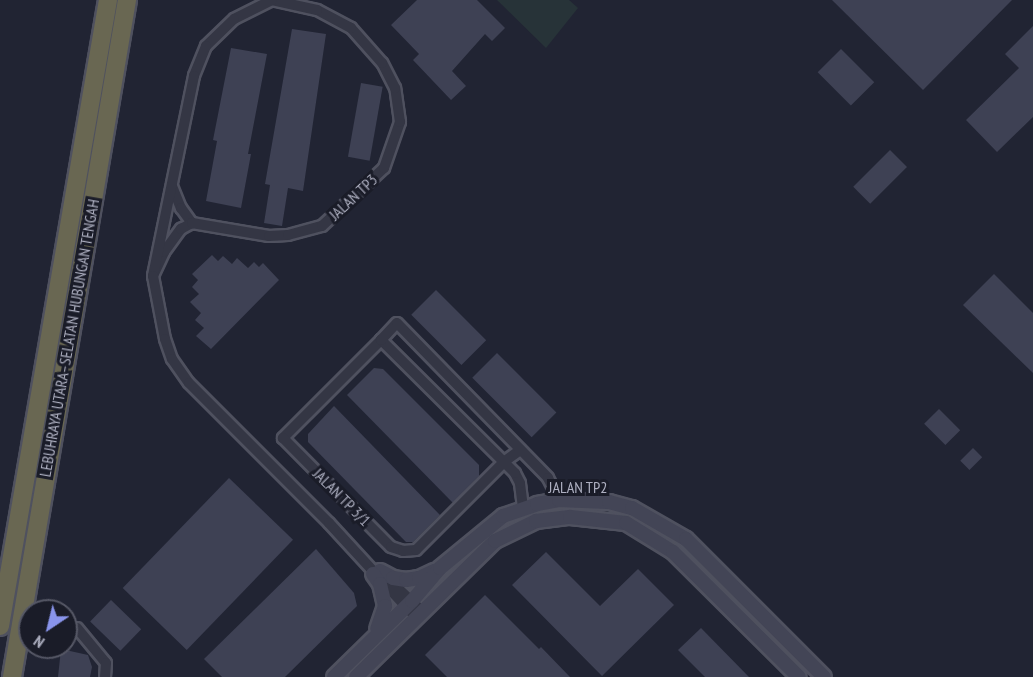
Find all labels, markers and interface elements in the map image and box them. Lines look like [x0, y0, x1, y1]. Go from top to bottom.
street label: JALAN TP3 [325, 170, 381, 224]
street label: LEBUHRAYA UTARA–SELATAN HUBUNGAN TENGAH [35, 197, 103, 479]
street label: JALAN TP 3/1 [309, 464, 375, 530]
street label: JALAN TP2 [548, 477, 608, 497]
north arrow [18, 599, 78, 659]
text: N [30, 631, 48, 653]

